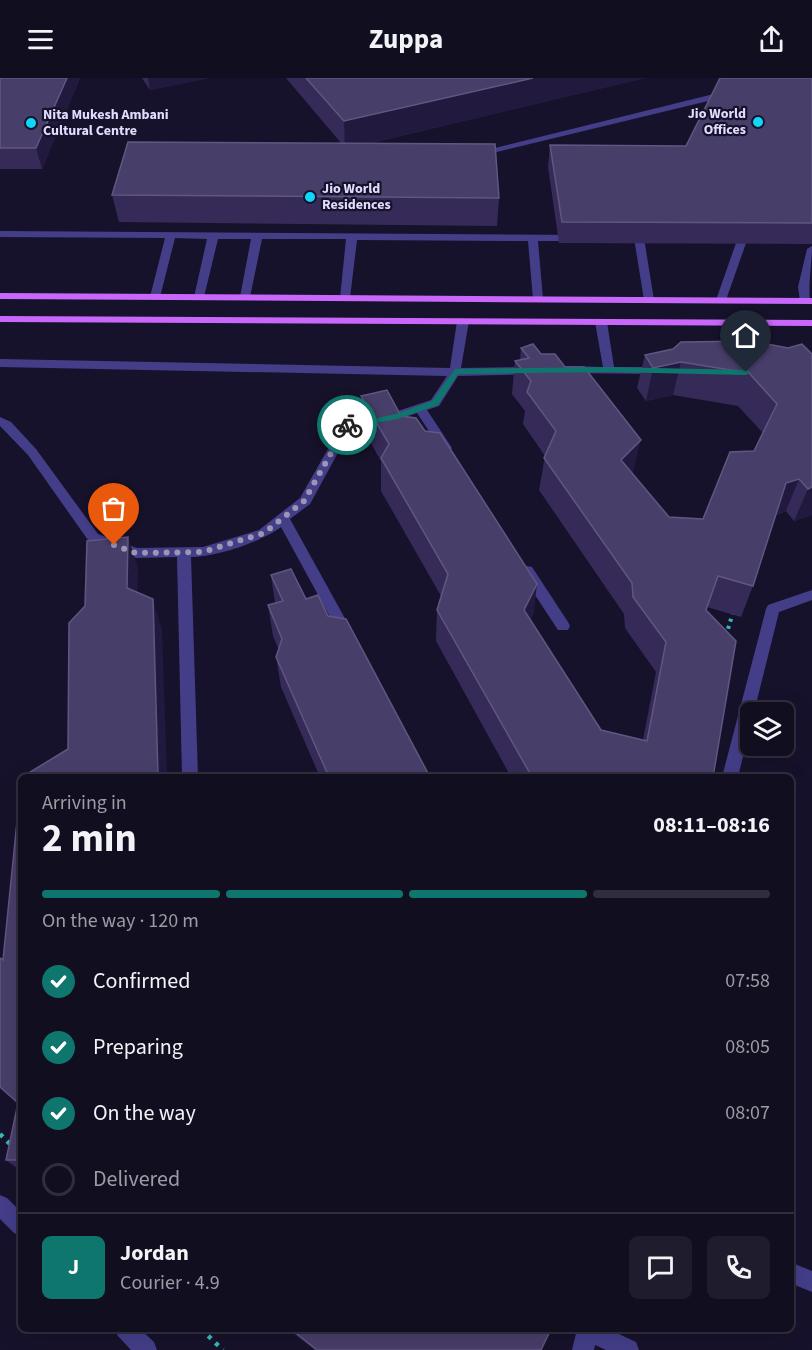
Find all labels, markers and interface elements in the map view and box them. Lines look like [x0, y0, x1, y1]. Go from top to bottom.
text: Zuppa [369, 20, 443, 59]
icon: menu [24, 23, 57, 56]
icon: share [755, 23, 788, 56]
place label: Jio World Offices [688, 104, 746, 140]
place label: Nita Mukesh Ambani Cultural Centre [43, 105, 169, 141]
marker: Jio World Offices [751, 115, 765, 129]
marker: Nita Mukesh Ambani Cultural Centre [24, 116, 38, 130]
place label: Jio World Residences [322, 179, 391, 215]
marker: Jio World Residences [303, 190, 317, 204]
pin [720, 310, 771, 372]
icon: home [729, 319, 762, 352]
courier [317, 395, 377, 455]
icon: bike [331, 409, 364, 442]
pin [88, 483, 139, 545]
icon: bag [97, 492, 130, 525]
map controls [740, 702, 794, 756]
button: layers [740, 702, 794, 756]
text: Arriving in [42, 789, 127, 817]
text: 08:11–08:16 [653, 809, 770, 841]
text: 2 min [42, 811, 137, 867]
text: On the way · 120 m [42, 907, 199, 935]
icon: check [42, 965, 75, 998]
text: Confirmed [93, 965, 190, 997]
text: 07:58 [725, 967, 770, 995]
icon: check [42, 1031, 75, 1064]
text: Preparing [93, 1031, 183, 1063]
text: 08:05 [725, 1033, 770, 1061]
icon: check [42, 1097, 75, 1130]
text: On the way [93, 1097, 196, 1129]
text: 08:07 [725, 1099, 770, 1127]
text: Delivered [93, 1163, 180, 1195]
button: chat [629, 1236, 692, 1299]
button: phone [707, 1236, 770, 1299]
text: Jordan [120, 1237, 189, 1269]
text: J [68, 1251, 79, 1283]
text: Courier · 4.9 [120, 1269, 220, 1297]

